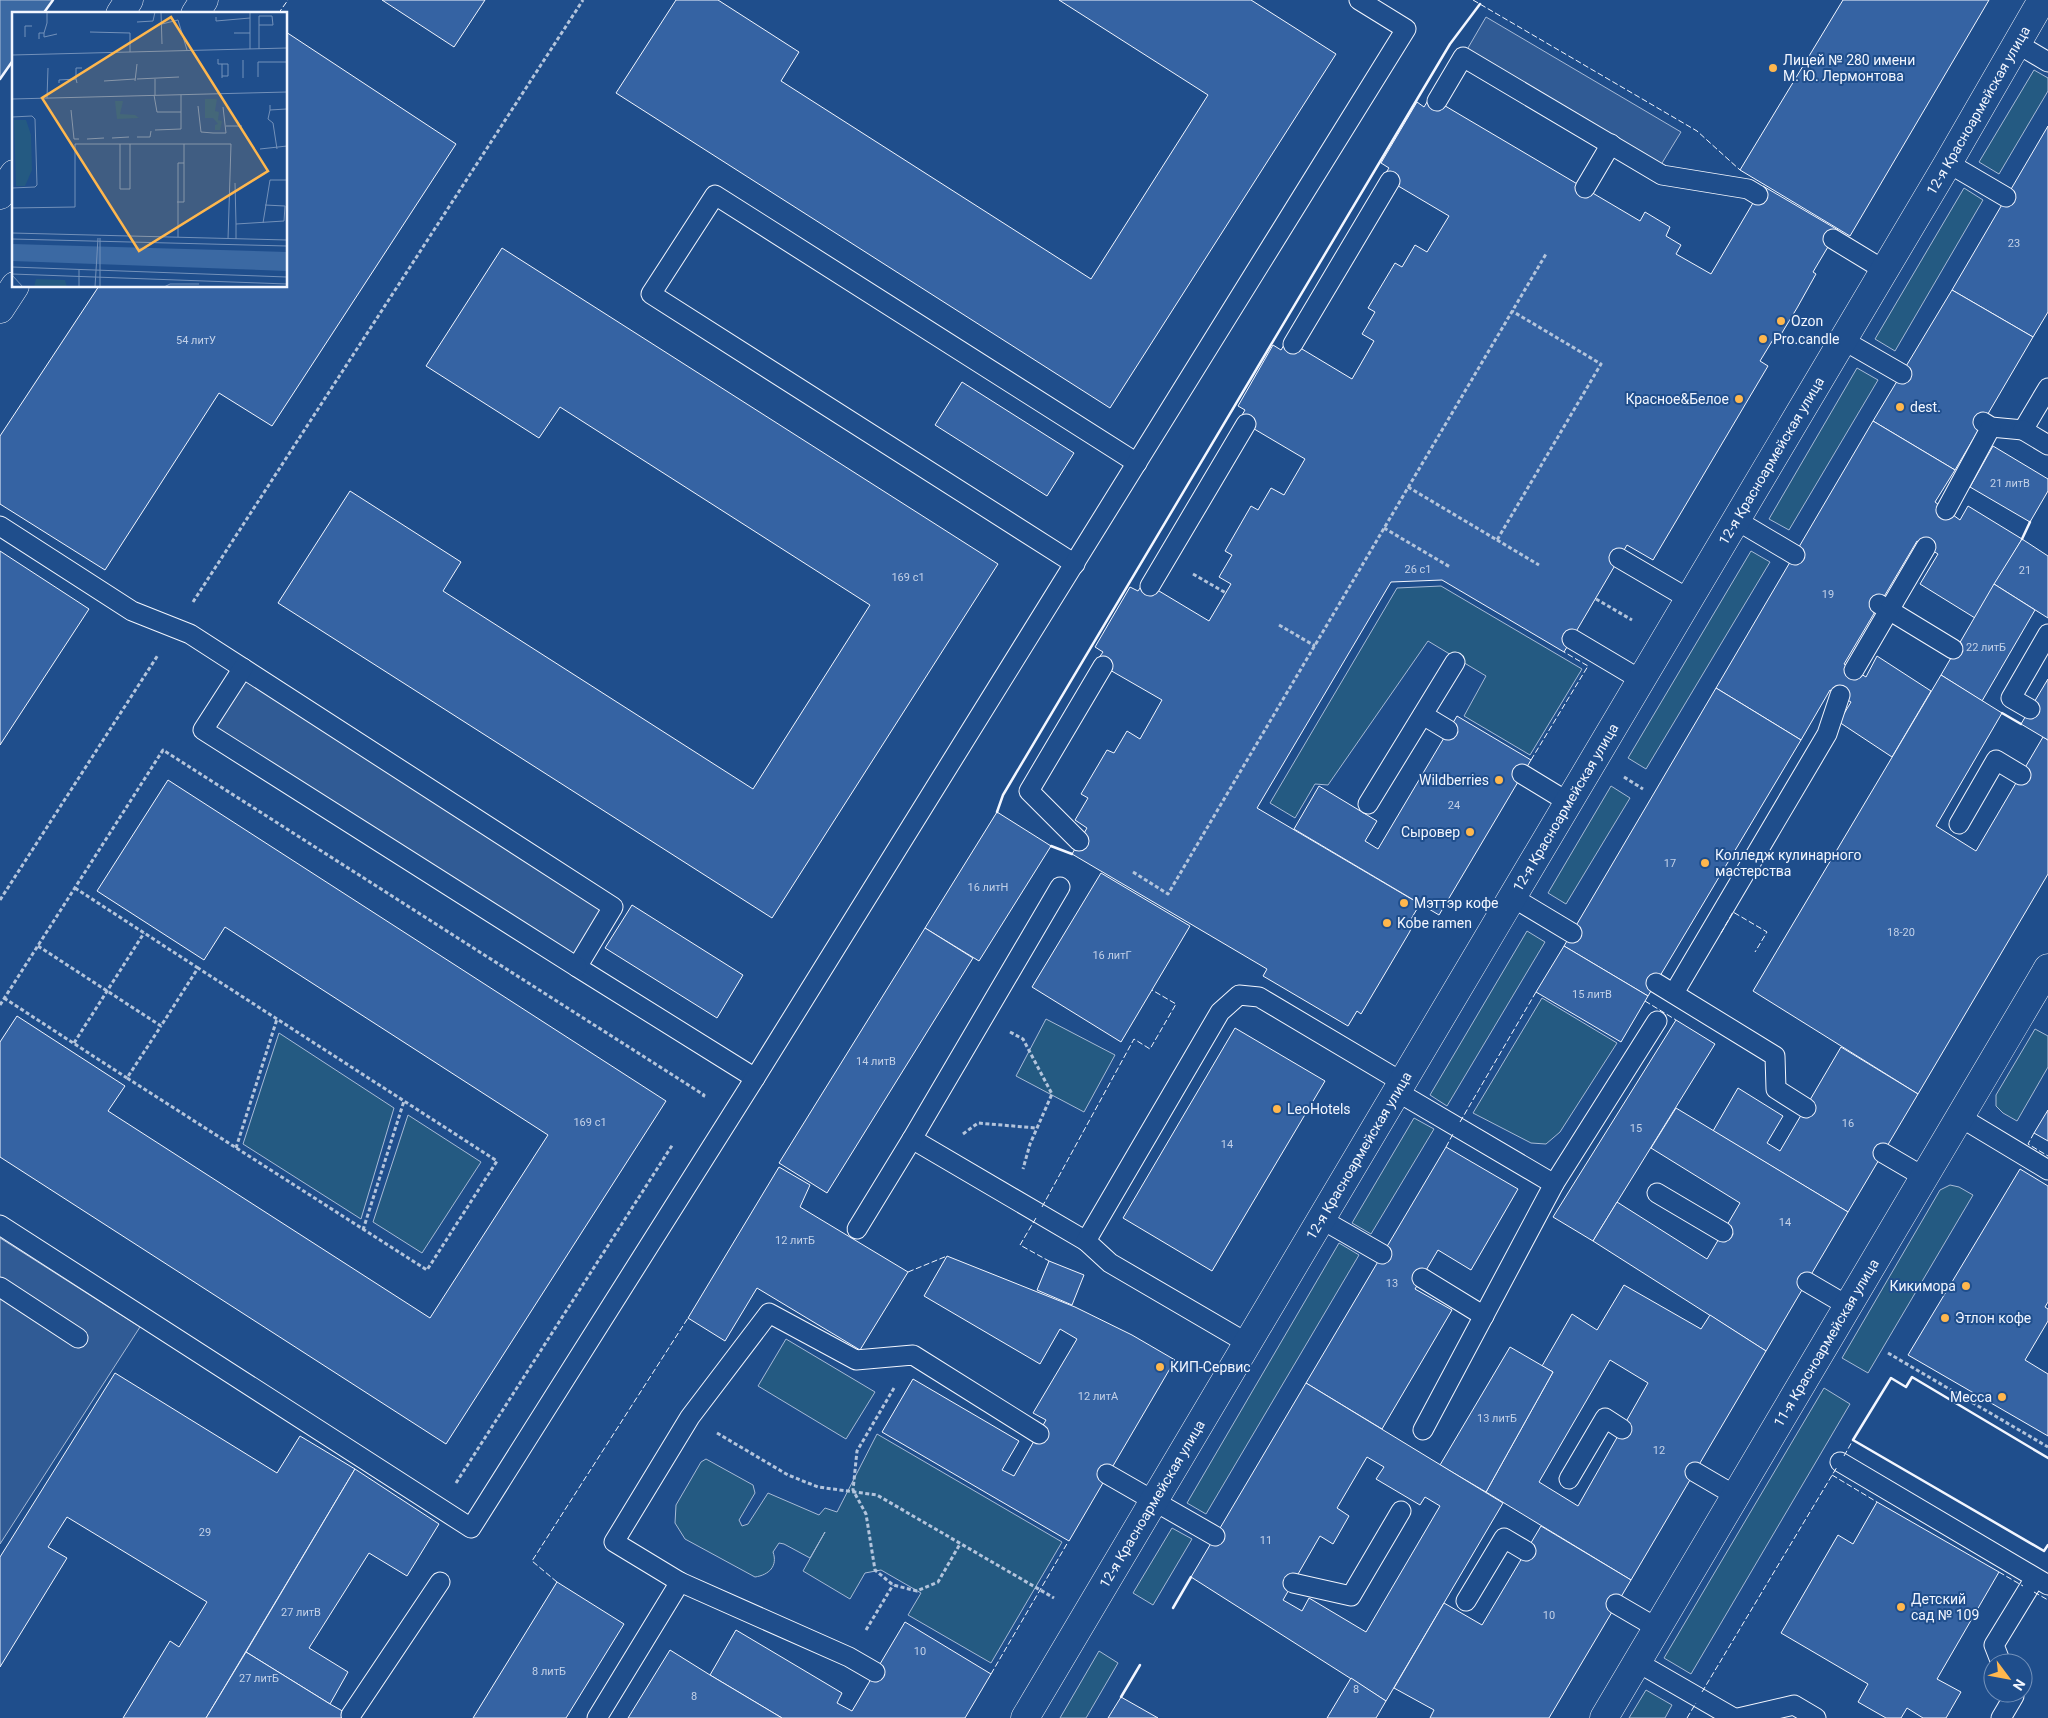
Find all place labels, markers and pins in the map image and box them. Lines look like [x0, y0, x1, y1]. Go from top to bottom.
place label: Лицей № 280 имени М. Ю. Лермонтова [1783, 52, 1915, 84]
marker: Лицей № 280 имени М. Ю. Лермонтова [1767, 62, 1779, 74]
place label: Ozon [1791, 313, 1823, 329]
marker: Ozon [1775, 315, 1787, 327]
place label: Pro.candle [1773, 331, 1840, 347]
marker: Pro.candle [1757, 333, 1769, 345]
place label: Красное&Белое [1625, 391, 1729, 407]
marker: Красное&Белое [1733, 393, 1745, 405]
place label: dest. [1910, 399, 1941, 415]
marker: dest. [1894, 401, 1906, 413]
place label: Wildberries [1419, 772, 1489, 788]
marker: Wildberries [1493, 774, 1505, 786]
place label: Сыровер [1401, 824, 1460, 840]
marker: Сыровер [1464, 826, 1476, 838]
place label: Колледж кулинарного мастерства [1715, 847, 1861, 879]
marker: Колледж кулинарного мастерства [1699, 857, 1711, 869]
place label: Мэттэр кофе [1414, 895, 1499, 911]
marker: Мэттэр кофе [1398, 897, 1410, 909]
place label: Kobe ramen [1397, 915, 1472, 931]
marker: Kobe ramen [1381, 917, 1393, 929]
place label: LeoHotels [1287, 1101, 1351, 1117]
marker: LeoHotels [1271, 1103, 1283, 1115]
place label: Кикимора [1890, 1278, 1956, 1294]
marker: Кикимора [1960, 1280, 1972, 1292]
place label: Этлон кофе [1955, 1310, 2031, 1326]
marker: Этлон кофе [1939, 1312, 1951, 1324]
place label: КИП-Сервис [1170, 1359, 1251, 1375]
marker: КИП-Сервис [1154, 1361, 1166, 1373]
place label: Mecca [1950, 1389, 1992, 1405]
marker: Mecca [1996, 1391, 2008, 1403]
place label: Детский сад № 109 [1911, 1591, 1979, 1623]
marker: Детский сад № 109 [1895, 1601, 1907, 1613]

